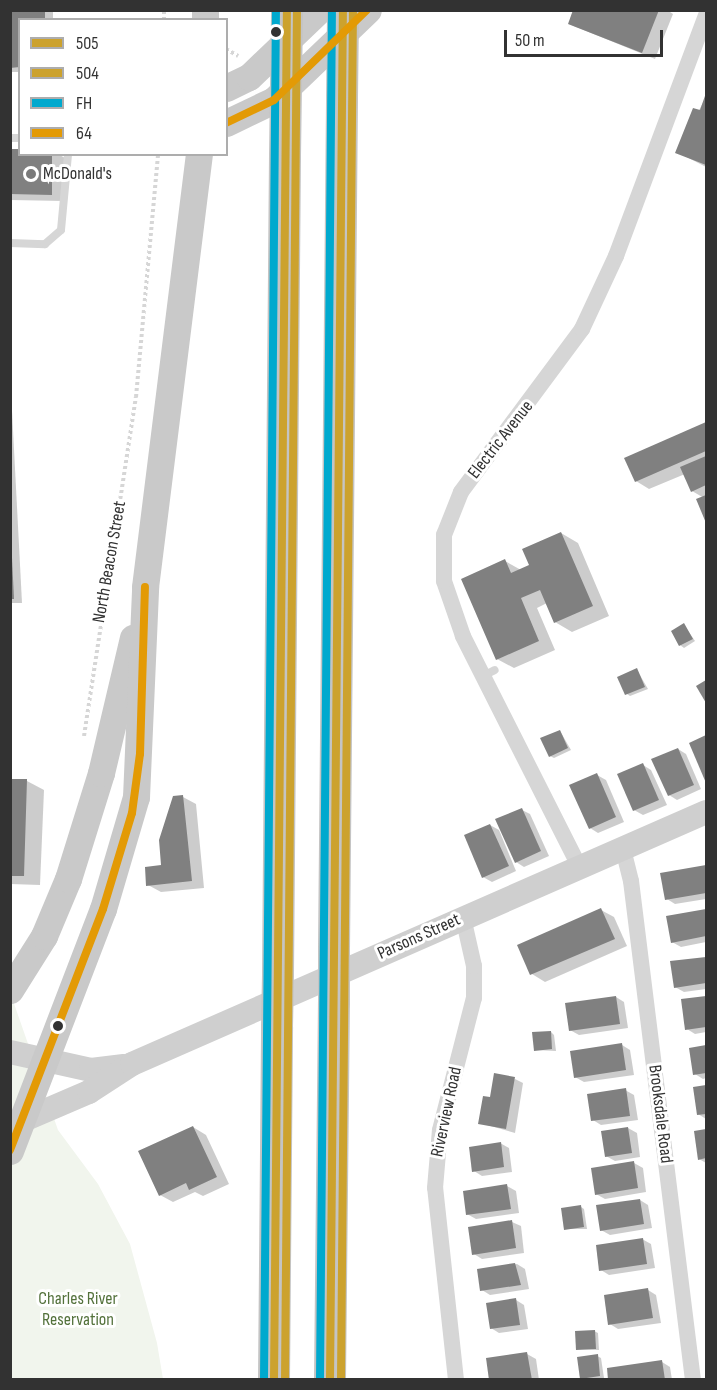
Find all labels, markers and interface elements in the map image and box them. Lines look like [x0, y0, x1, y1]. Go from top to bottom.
legend [18, 18, 228, 156]
scale bar [507, 18, 666, 56]
unlabelled marker [270, 26, 282, 38]
text: 50 m [515, 30, 545, 51]
text: 505 [76, 33, 98, 54]
text: 504 [76, 63, 99, 84]
text: FH [76, 93, 92, 114]
text: 64 [76, 123, 92, 144]
place label: McDonald's [43, 163, 112, 185]
marker: McDonald's [24, 167, 38, 181]
street label: Electric Avenue [464, 397, 538, 483]
street label: North Beacon Street [89, 499, 131, 625]
street label: Parsons Street [374, 909, 464, 965]
unlabelled marker [52, 1020, 64, 1032]
street label: Brooksdale Road [643, 1064, 677, 1164]
street label: Riverview Road [427, 1065, 467, 1159]
park label: Charles River Reservation [38, 1289, 118, 1332]

